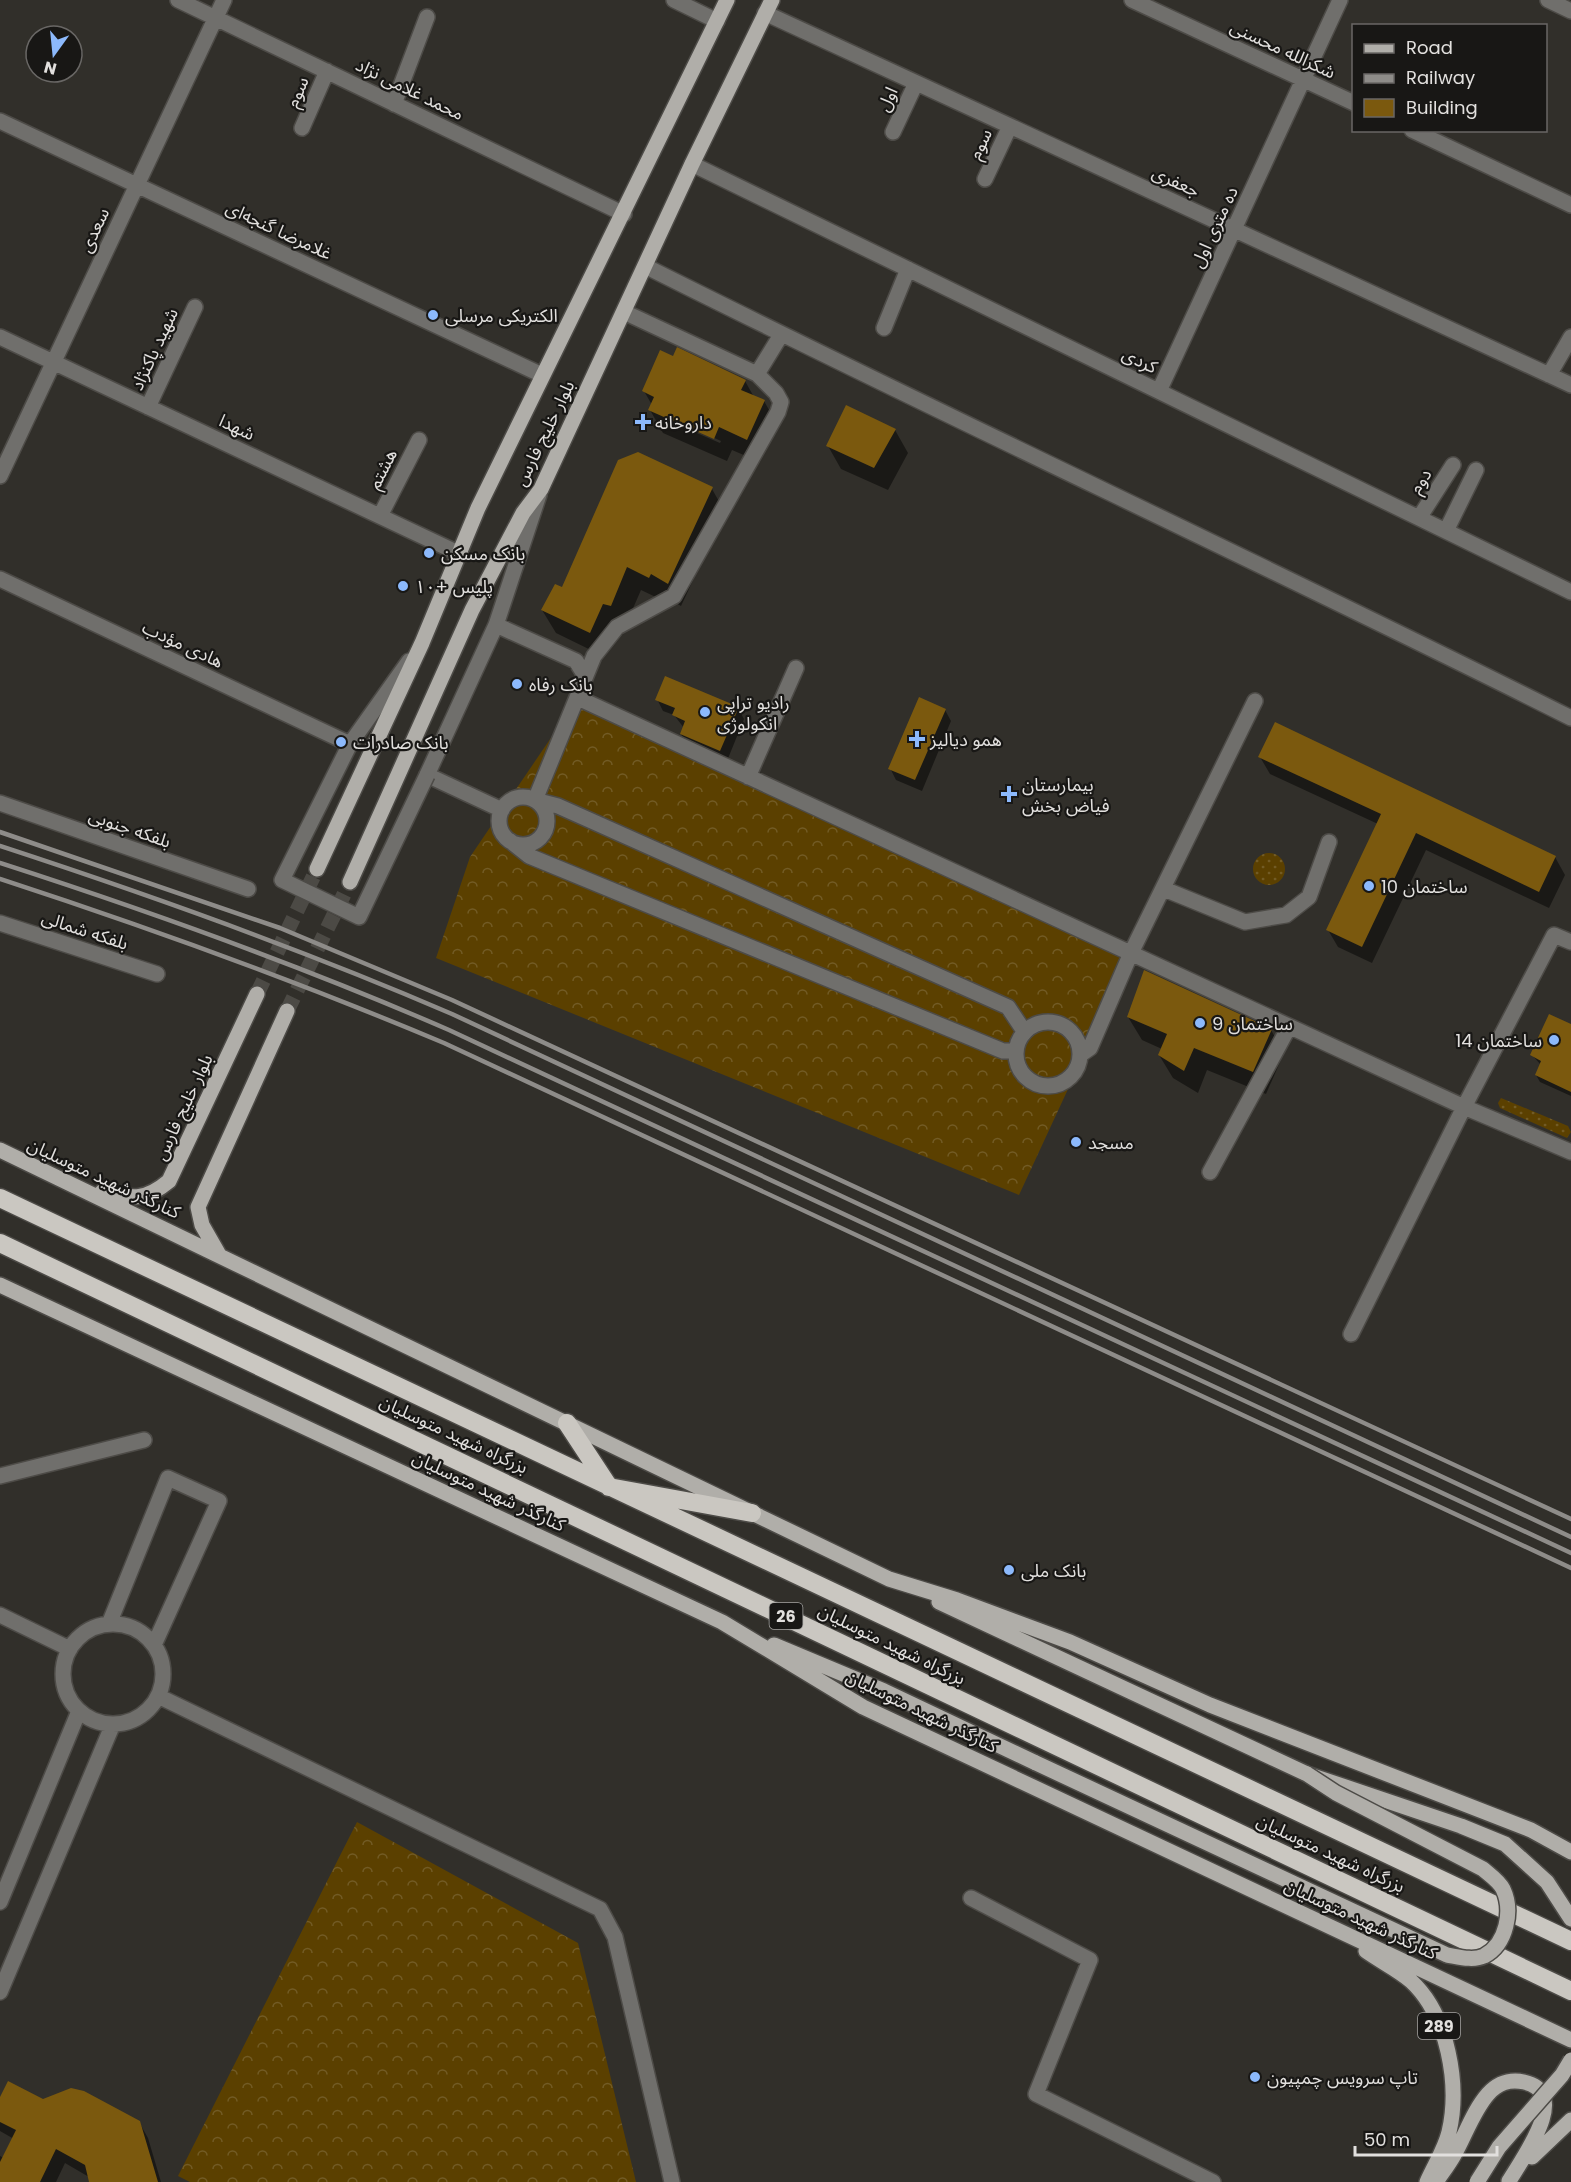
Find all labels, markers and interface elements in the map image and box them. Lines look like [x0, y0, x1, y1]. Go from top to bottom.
street label: شکرالله محسنی [1226, 14, 1340, 84]
north arrow [24, 24, 84, 84]
legend [1352, 24, 1547, 132]
text: Road [1406, 35, 1453, 60]
street label: محمد غلامی نژاد [352, 52, 468, 126]
text: N [41, 55, 59, 81]
text: Railway [1406, 65, 1475, 90]
street label: سوم [279, 73, 316, 112]
street label: اول [870, 82, 904, 116]
text: Building [1406, 95, 1478, 120]
street label: سوم [962, 125, 1000, 164]
street label: جعفری [1148, 159, 1204, 203]
street label: ده متری اول [1184, 182, 1244, 272]
street label: غلامرضا گنجه‌ای [222, 195, 336, 265]
street label: سعدی [73, 204, 115, 256]
place label: الکتریکی مرسلی [445, 303, 558, 328]
street label: شهید پاکنژاد [124, 304, 184, 394]
marker: الکتریکی مرسلی [426, 308, 440, 322]
street label: کردی [1118, 341, 1162, 379]
street label: بلوار خلیج فارس [508, 376, 581, 490]
street label: شهدا [215, 408, 259, 446]
place label: داروخانه [655, 410, 712, 435]
marker: داروخانه [636, 415, 650, 429]
street label: هشتم [361, 444, 404, 494]
street label: دوم [1403, 464, 1439, 499]
place label: بانک مسکن [441, 541, 525, 566]
marker: بانک مسکن [422, 546, 436, 560]
place label: پلیس +۱۰ [415, 574, 493, 599]
marker: پلیس +۱۰ [396, 579, 410, 593]
street label: هادی مؤدب [138, 614, 228, 674]
place label: بانک رفاه [529, 672, 593, 697]
marker: بانک رفاه [510, 677, 524, 691]
place label: رادیو تراپی انکولوژی [717, 690, 790, 736]
marker: رادیو تراپی انکولوژی [698, 705, 712, 719]
place label: همو دیالیز [929, 727, 1002, 752]
place label: بانک صادرات [353, 730, 449, 755]
marker: همو دیالیز [908, 730, 926, 748]
marker: بانک صادرات [334, 735, 348, 749]
place label: بیمارستان فیاض بخش [1022, 772, 1109, 818]
marker: بیمارستان فیاض بخش [1000, 785, 1018, 803]
street label: بلفکه جنوبی [86, 802, 174, 854]
place label: ساختمان 10 [1381, 874, 1468, 899]
marker: ساختمان 10 [1362, 879, 1376, 893]
street label: بلفکه شمالی [39, 904, 131, 956]
place label: ساختمان 9 [1212, 1011, 1293, 1036]
marker: ساختمان 9 [1193, 1016, 1207, 1030]
place label: ساختمان 14 [1455, 1028, 1542, 1053]
marker: ساختمان 14 [1547, 1033, 1561, 1047]
street label: بلوار خلیج فارس [147, 1050, 219, 1165]
place label: مسجد [1088, 1130, 1134, 1155]
street label: کنارگذر شهید متوسلیان [24, 1132, 185, 1225]
marker: مسجد [1069, 1135, 1083, 1149]
street label: بزرگراه شهید متوسلیان [376, 1389, 532, 1479]
street label: کنارگذر شهید متوسلیان [409, 1445, 570, 1538]
place label: بانک ملی [1021, 1558, 1086, 1583]
marker: بانک ملی [1002, 1563, 1016, 1577]
street label: بزرگراه شهید متوسلیان [814, 1597, 970, 1691]
road number: 26 [770, 1603, 802, 1629]
street label: کنارگذر شهید متوسلیان [842, 1663, 1003, 1759]
street label: بزرگراه شهید متوسلیان [1253, 1808, 1409, 1898]
street label: کنارگذر شهید متوسلیان [1281, 1873, 1442, 1966]
road number: 289 [1418, 2013, 1460, 2039]
place label: تاپ سرویس چمپیون [1267, 2065, 1418, 2090]
marker: تاپ سرویس چمپیون [1248, 2070, 1262, 2084]
scale bar [1355, 2119, 1498, 2157]
text: 50 m [1364, 2127, 1410, 2152]

